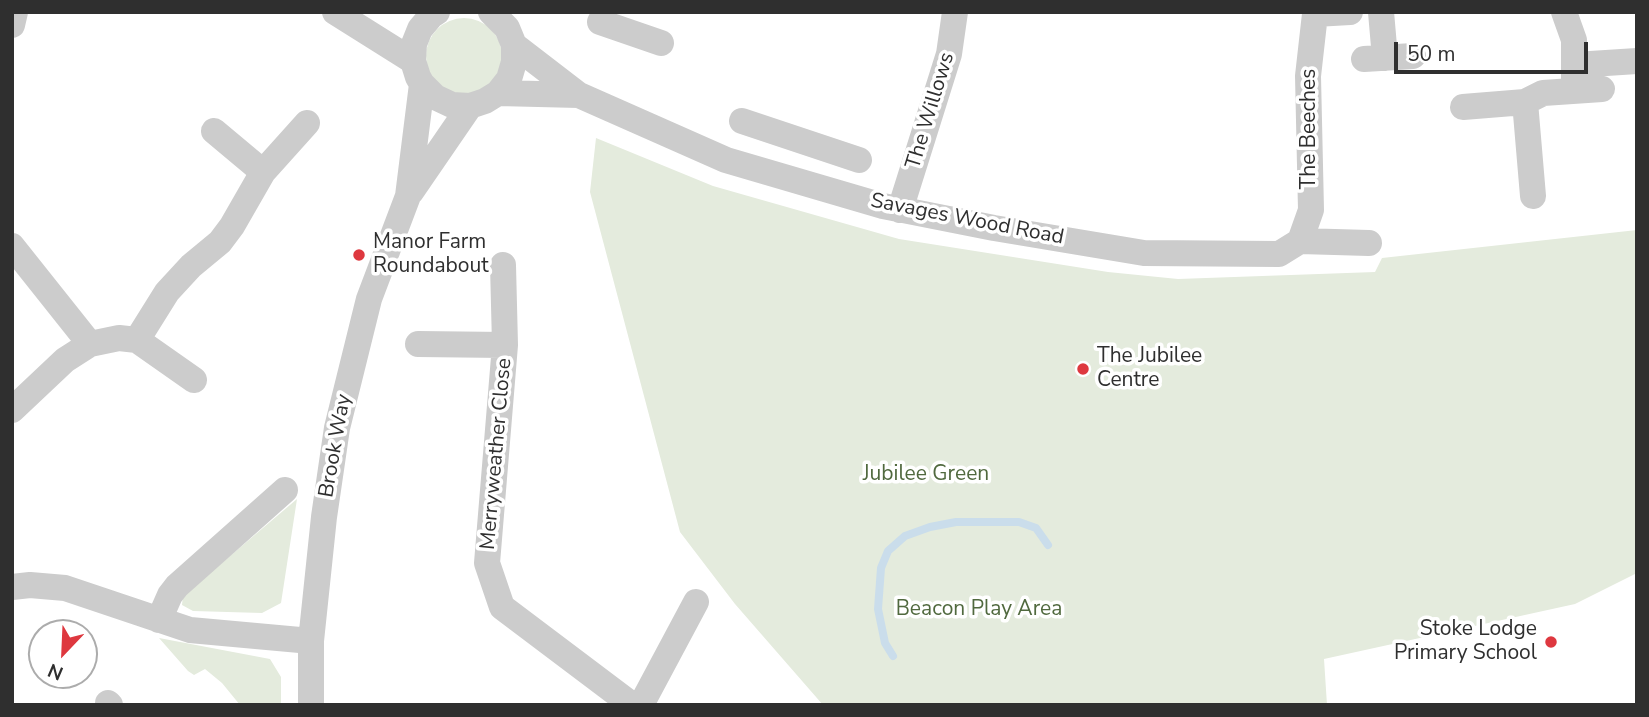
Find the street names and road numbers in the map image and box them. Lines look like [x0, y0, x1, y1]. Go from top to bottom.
street label: The Willows [901, 50, 961, 172]
street label: The Beeches [1297, 69, 1323, 189]
street label: Savages Wood Road [868, 189, 1066, 251]
street label: Merryweather Close [476, 357, 518, 551]
street label: Brook Way [315, 392, 357, 500]

